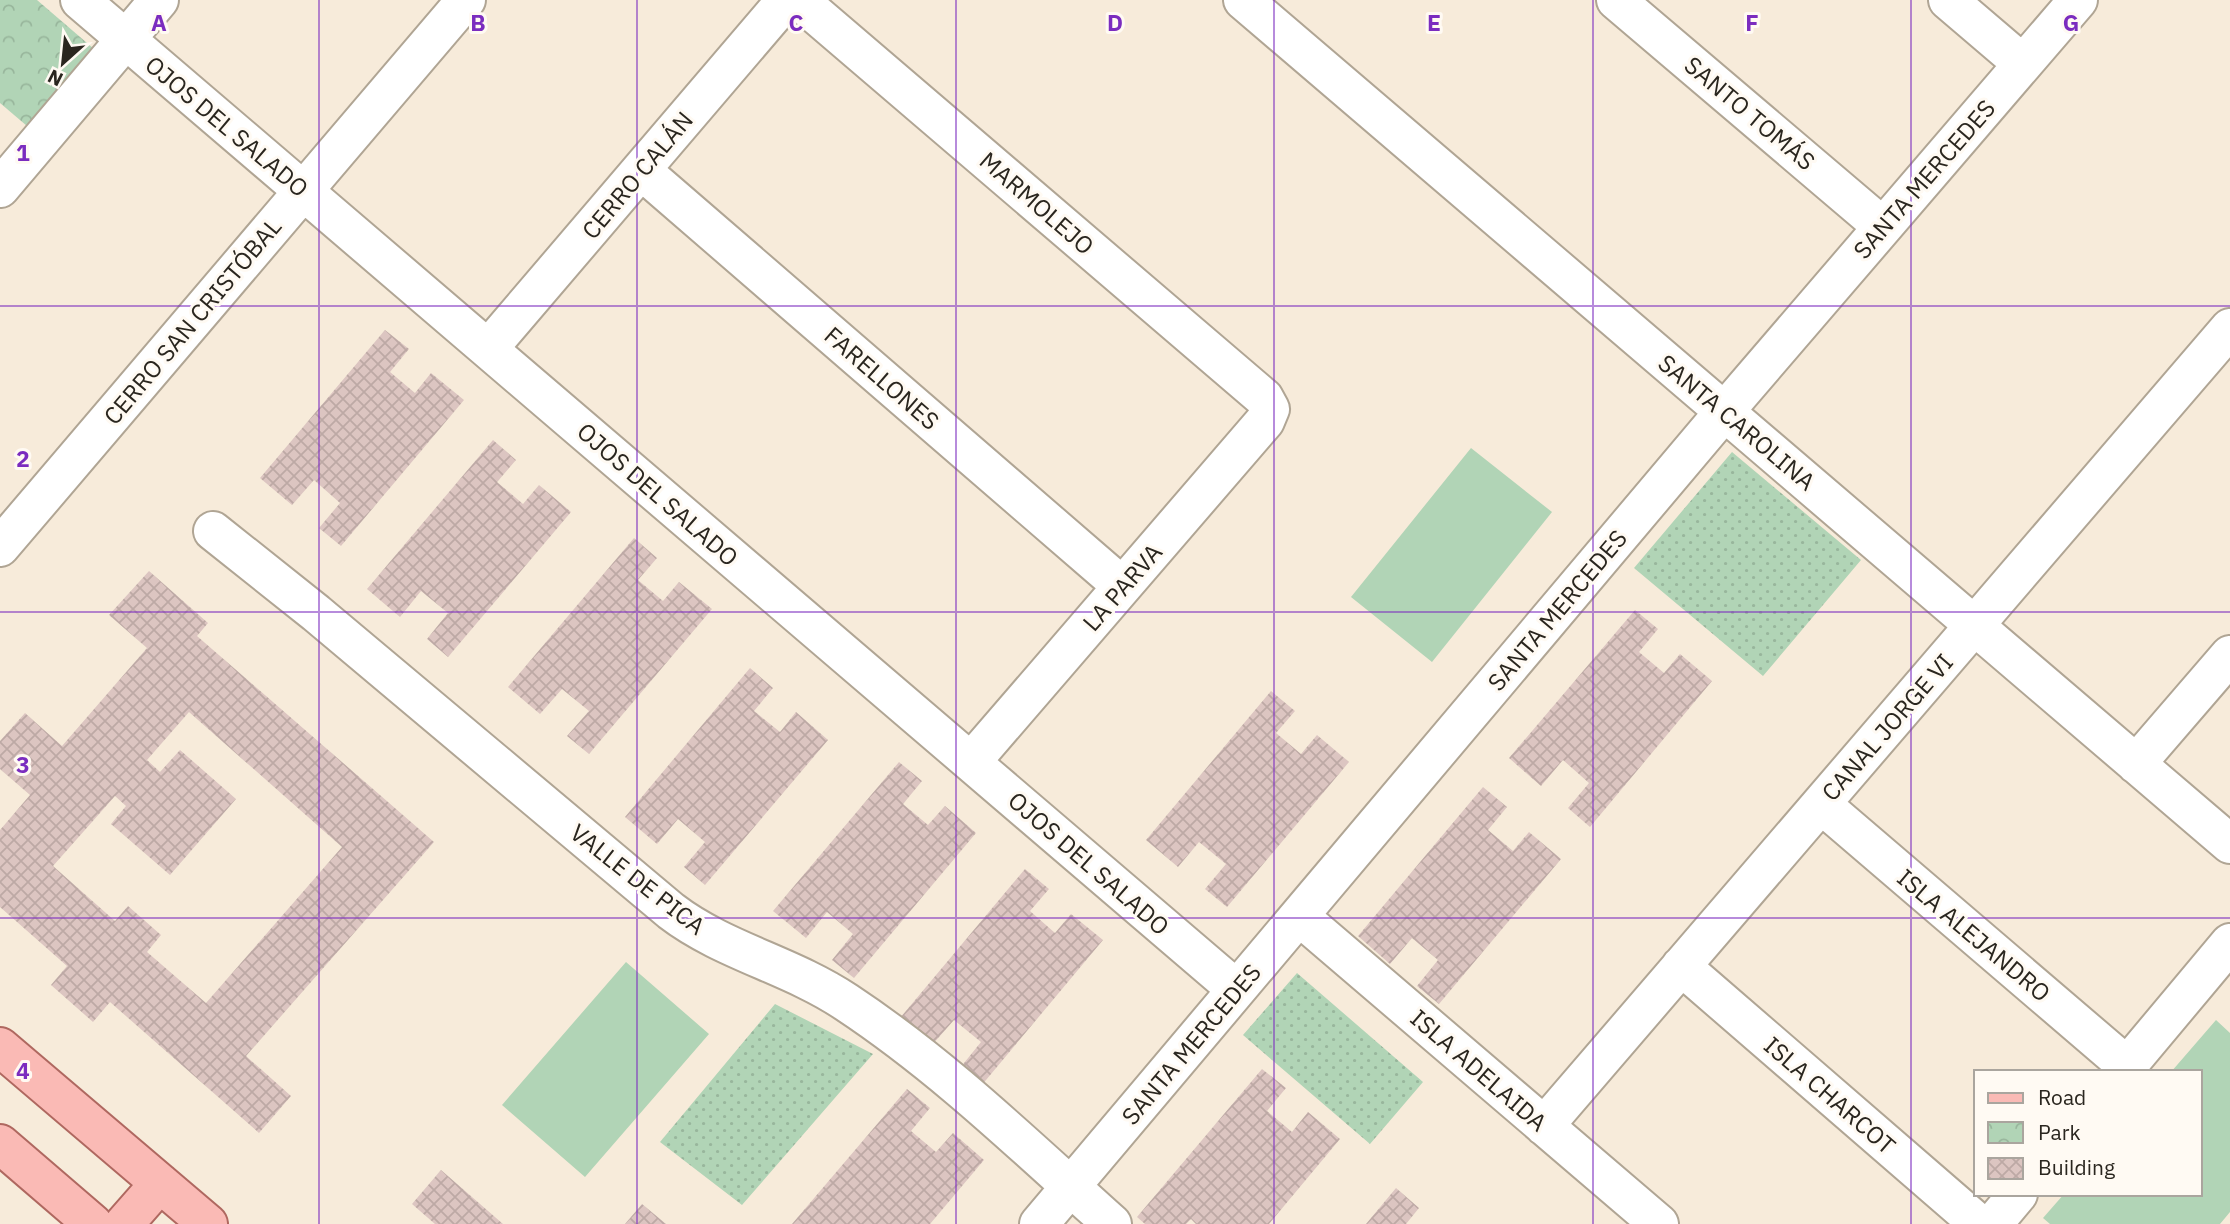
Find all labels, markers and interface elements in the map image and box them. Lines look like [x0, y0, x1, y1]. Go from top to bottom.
text: A [151, 7, 167, 37]
text: B [470, 7, 486, 37]
text: C [789, 7, 804, 37]
text: D [1107, 7, 1123, 37]
text: E [1427, 7, 1441, 37]
text: F [1745, 7, 1759, 37]
text: G [2063, 7, 2079, 37]
north arrow [28, 28, 98, 98]
street label: OJOS DEL SALADO [139, 48, 315, 204]
street label: SANTO TOMÁS [1678, 49, 1822, 177]
text: N [44, 64, 67, 92]
street label: SANTA MERCEDES [1846, 93, 2002, 265]
street label: CERRO CALÁN [574, 105, 700, 245]
text: 1 [16, 137, 30, 167]
street label: MARMOLEJO [973, 144, 1101, 262]
street label: CERRO SAN CRISTÓBAL [96, 211, 288, 431]
street label: FARELLONES [818, 319, 946, 437]
street label: SANTA CAROLINA [1652, 347, 1822, 497]
street label: OJOS DEL SALADO [571, 415, 745, 573]
text: 2 [16, 443, 30, 473]
street label: SANTA MERCEDES [1480, 523, 1634, 697]
street label: LA PARVA [1075, 536, 1169, 638]
street label: CANAL JORGE VI [1814, 647, 1960, 807]
text: 3 [16, 749, 30, 779]
street label: OJOS DEL SALADO [1002, 784, 1176, 942]
street label: VALLE DE PICA [564, 816, 712, 942]
street label: ISLA ALEJANDRO [1891, 861, 2057, 1009]
street label: SANTA MERCEDES [1114, 957, 1268, 1131]
street label: ISLA ADELAIDA [1404, 1002, 1554, 1138]
street label: ISLA CHARCOT [1758, 1029, 1903, 1161]
text: 4 [16, 1055, 30, 1085]
legend [1974, 1070, 2202, 1196]
text: Road [2038, 1083, 2086, 1111]
text: Park [2038, 1118, 2081, 1146]
text: Building [2038, 1153, 2115, 1181]

